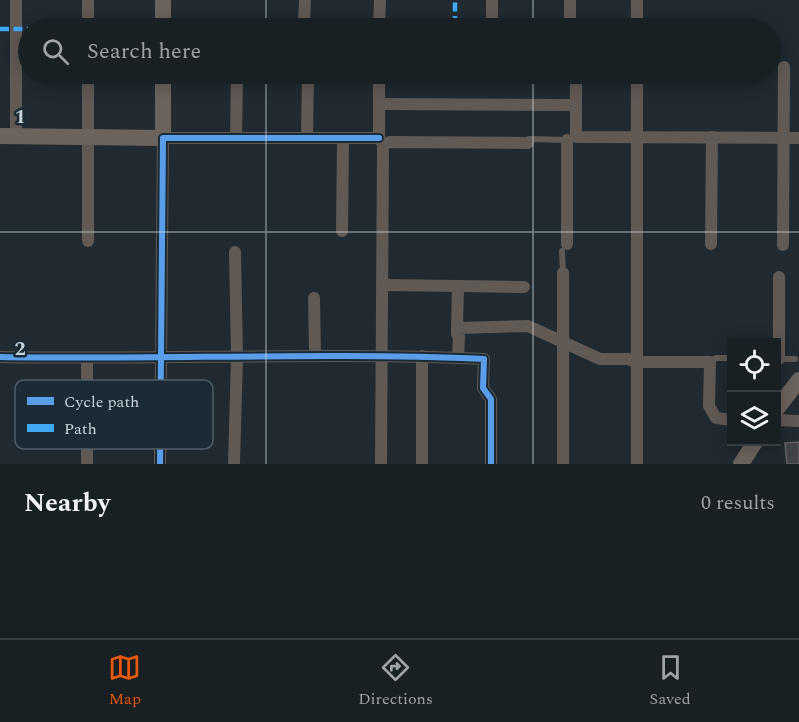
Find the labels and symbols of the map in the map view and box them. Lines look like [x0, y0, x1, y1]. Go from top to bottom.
text: 1 [14, 102, 26, 132]
text: 2 [14, 334, 26, 364]
legend [15, 380, 213, 449]
text: Cycle path [64, 390, 139, 414]
text: Path [64, 417, 97, 441]

